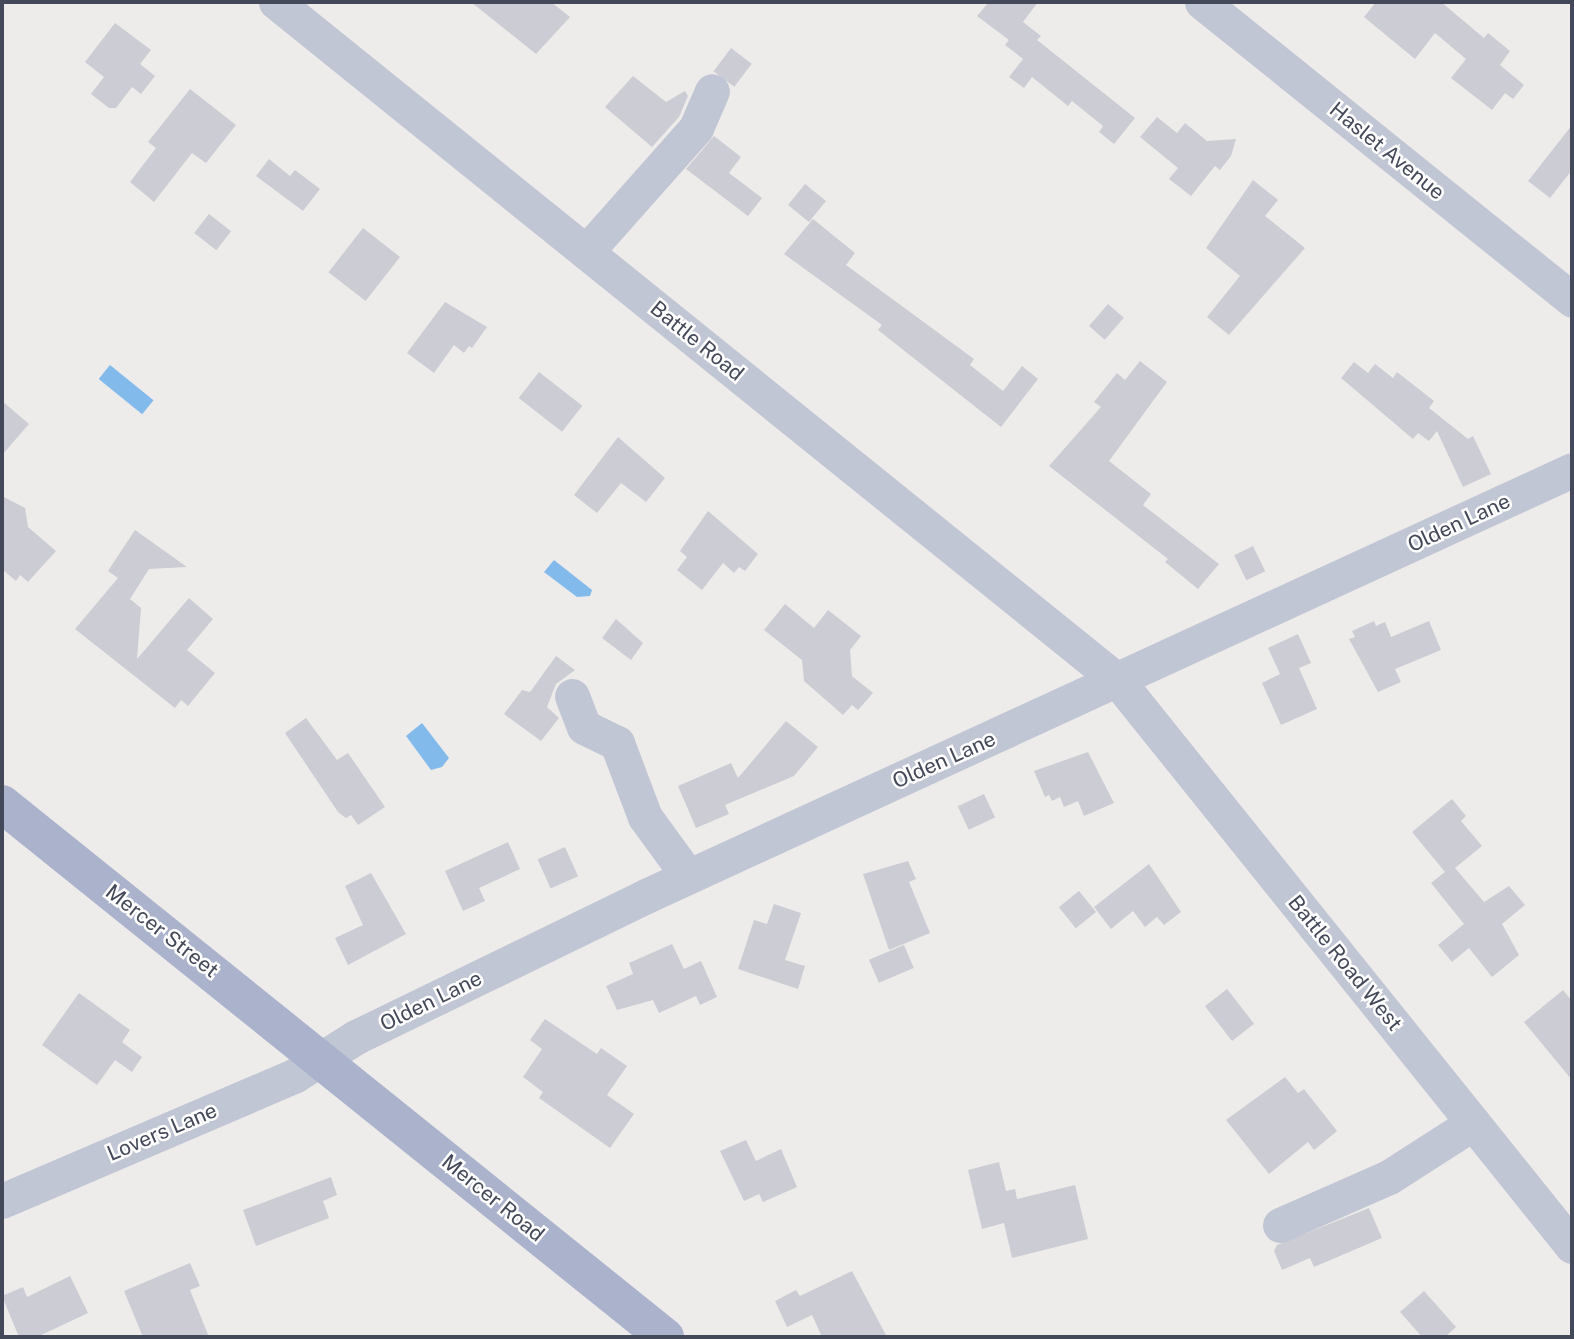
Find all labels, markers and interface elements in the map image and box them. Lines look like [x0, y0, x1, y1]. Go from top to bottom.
street label: Haslet Avenue [1324, 97, 1450, 205]
street label: Battle Road [645, 296, 749, 386]
street label: Olden Lane [1404, 488, 1514, 558]
street label: Olden Lane [889, 726, 999, 794]
street label: Mercer Street [101, 879, 223, 983]
street label: Battle Road West [1282, 890, 1408, 1036]
street label: Olden Lane [376, 966, 486, 1036]
street label: Lovers Lane [103, 1098, 221, 1166]
street label: Mercer Road [437, 1149, 549, 1247]

